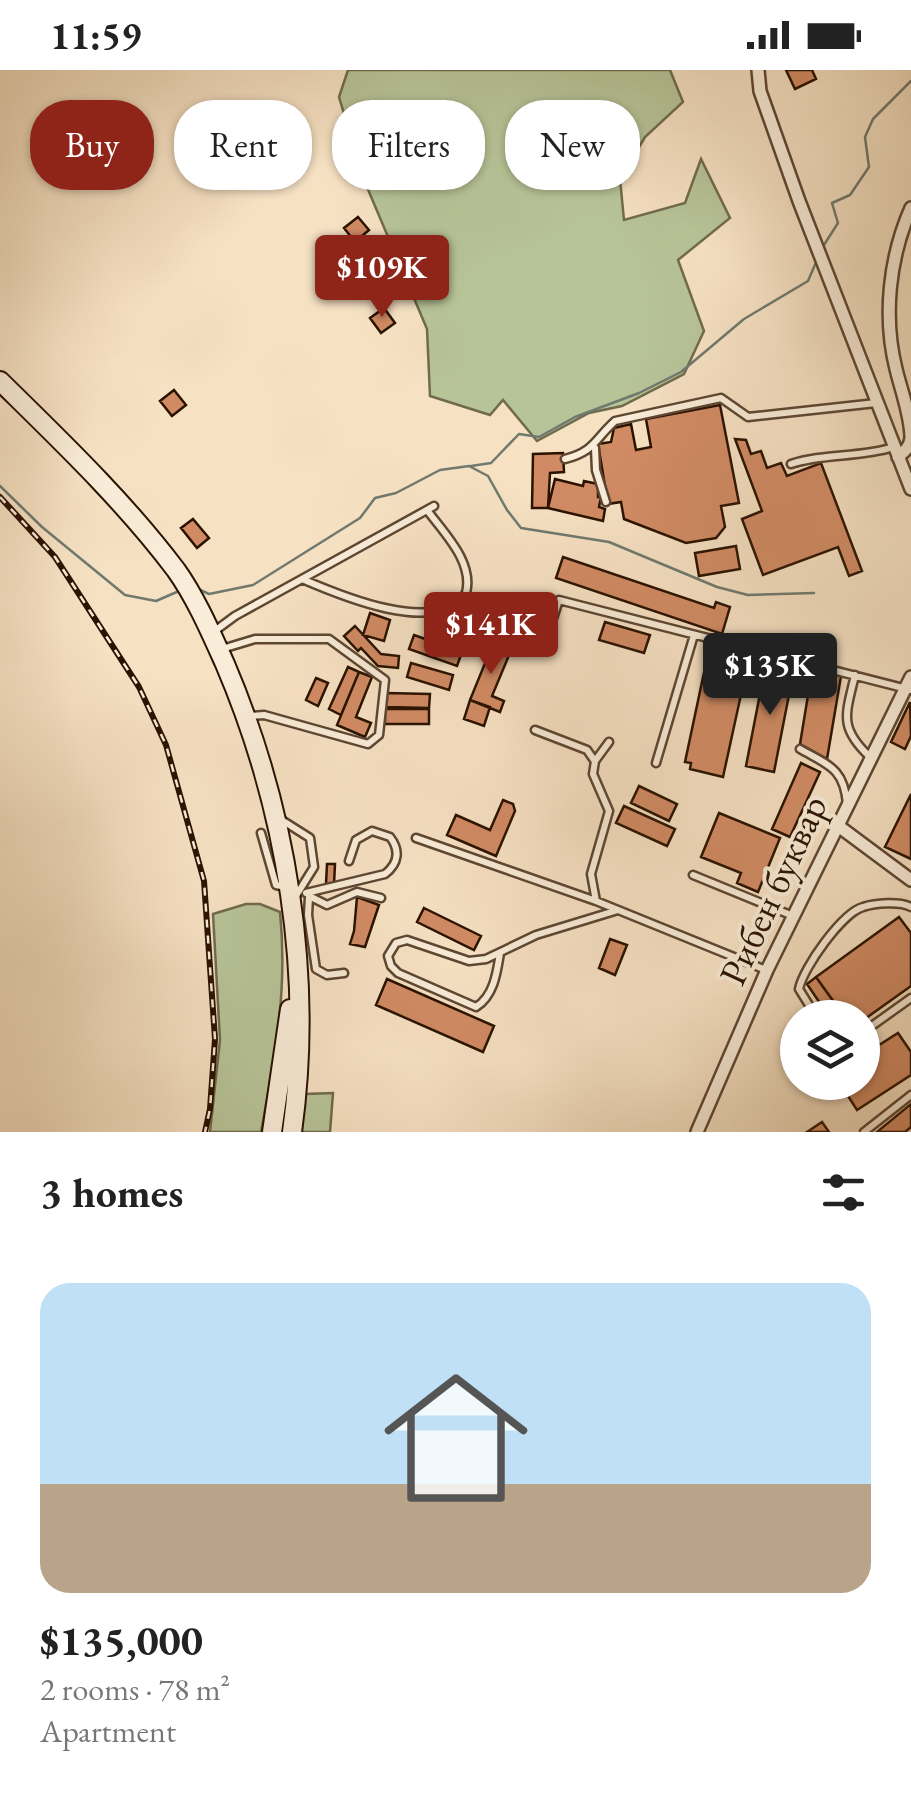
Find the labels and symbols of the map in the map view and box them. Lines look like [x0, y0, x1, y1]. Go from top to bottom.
pin: $109K [312, 235, 452, 320]
pin: $141K [421, 592, 561, 677]
pin: $135K [700, 633, 840, 718]
street label: Рибен буквар [707, 787, 838, 993]

